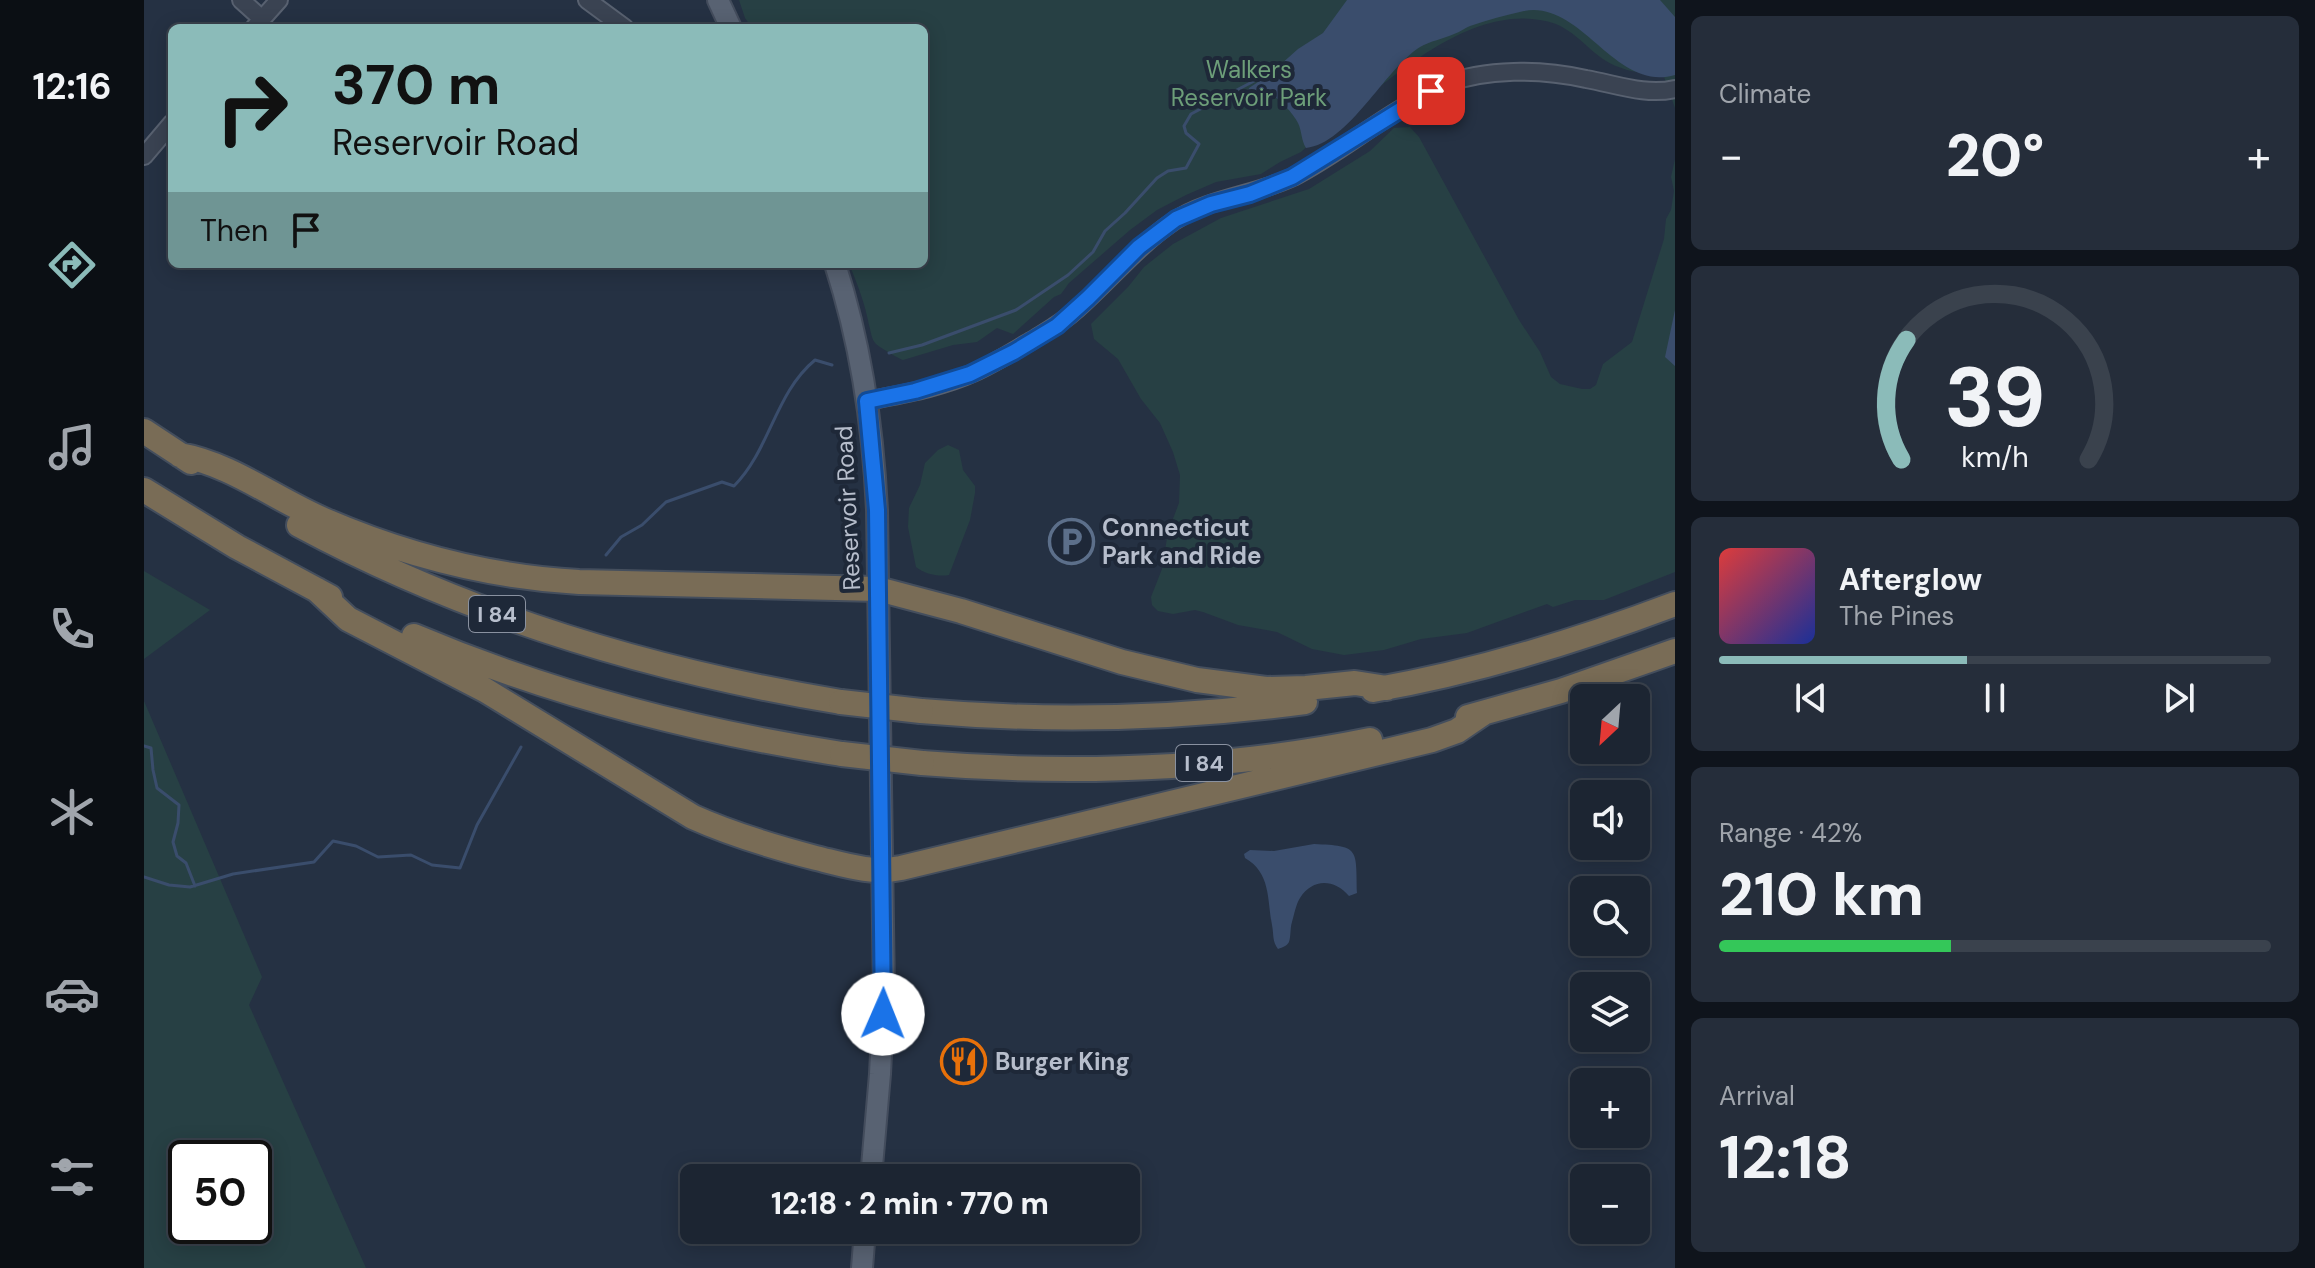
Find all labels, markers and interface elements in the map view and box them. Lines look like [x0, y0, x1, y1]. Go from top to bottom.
text: 370 m [332, 48, 500, 121]
park label: Walkers Reservoir Park [1171, 54, 1327, 113]
icon: right [200, 56, 304, 160]
pin [1397, 57, 1465, 125]
text: 12:16 [33, 63, 111, 110]
icon: arrive [1409, 69, 1453, 113]
text: Climate [1719, 77, 1811, 111]
text: 20° [1946, 116, 2044, 195]
text: Reservoir Road [332, 119, 579, 166]
text: − [1719, 127, 1743, 185]
text: + [2247, 127, 2271, 185]
icon: arrive [284, 208, 328, 252]
text: Then [200, 211, 268, 250]
icon: directions [44, 237, 100, 293]
text: 39 [1944, 342, 2046, 451]
icon: music [44, 419, 100, 475]
street label: Reservoir Road [828, 425, 867, 591]
text: km/h [1961, 439, 2029, 476]
place label: Connecticut Park and Ride [1102, 512, 1261, 571]
parking icon: Connecticut Park and Ride [1047, 518, 1095, 566]
text: Afterglow [1839, 560, 1982, 599]
road number: I 84 [469, 596, 525, 632]
text: The Pines [1839, 599, 1954, 633]
icon: phone [44, 601, 100, 657]
icon: previous [1789, 676, 1833, 720]
icon: pause [1973, 676, 2017, 720]
icon: next [2157, 676, 2201, 720]
north arrow [1570, 684, 1650, 764]
map controls [1570, 684, 1650, 1244]
road number: I 84 [1176, 745, 1232, 781]
button: sound [1570, 780, 1650, 860]
icon: climate [44, 784, 100, 840]
text: Range · 42% [1719, 816, 1862, 850]
text: 210 km [1719, 855, 1924, 934]
button: search [1570, 876, 1650, 956]
icon: car [44, 966, 100, 1022]
position arrow [841, 972, 925, 1056]
button: layers [1570, 972, 1650, 1052]
restaurant icon: Burger King [940, 1038, 988, 1086]
place label: Burger King [995, 1046, 1130, 1077]
button: + [1570, 1068, 1650, 1148]
text: Arrival [1719, 1079, 1795, 1113]
text: 12:18 [1719, 1118, 1852, 1197]
speed limit sign: 50 [168, 1140, 272, 1244]
icon: filters [44, 1149, 100, 1205]
button: − [1570, 1164, 1650, 1244]
text: 12:18 · 2 min · 770 m [771, 1184, 1049, 1223]

